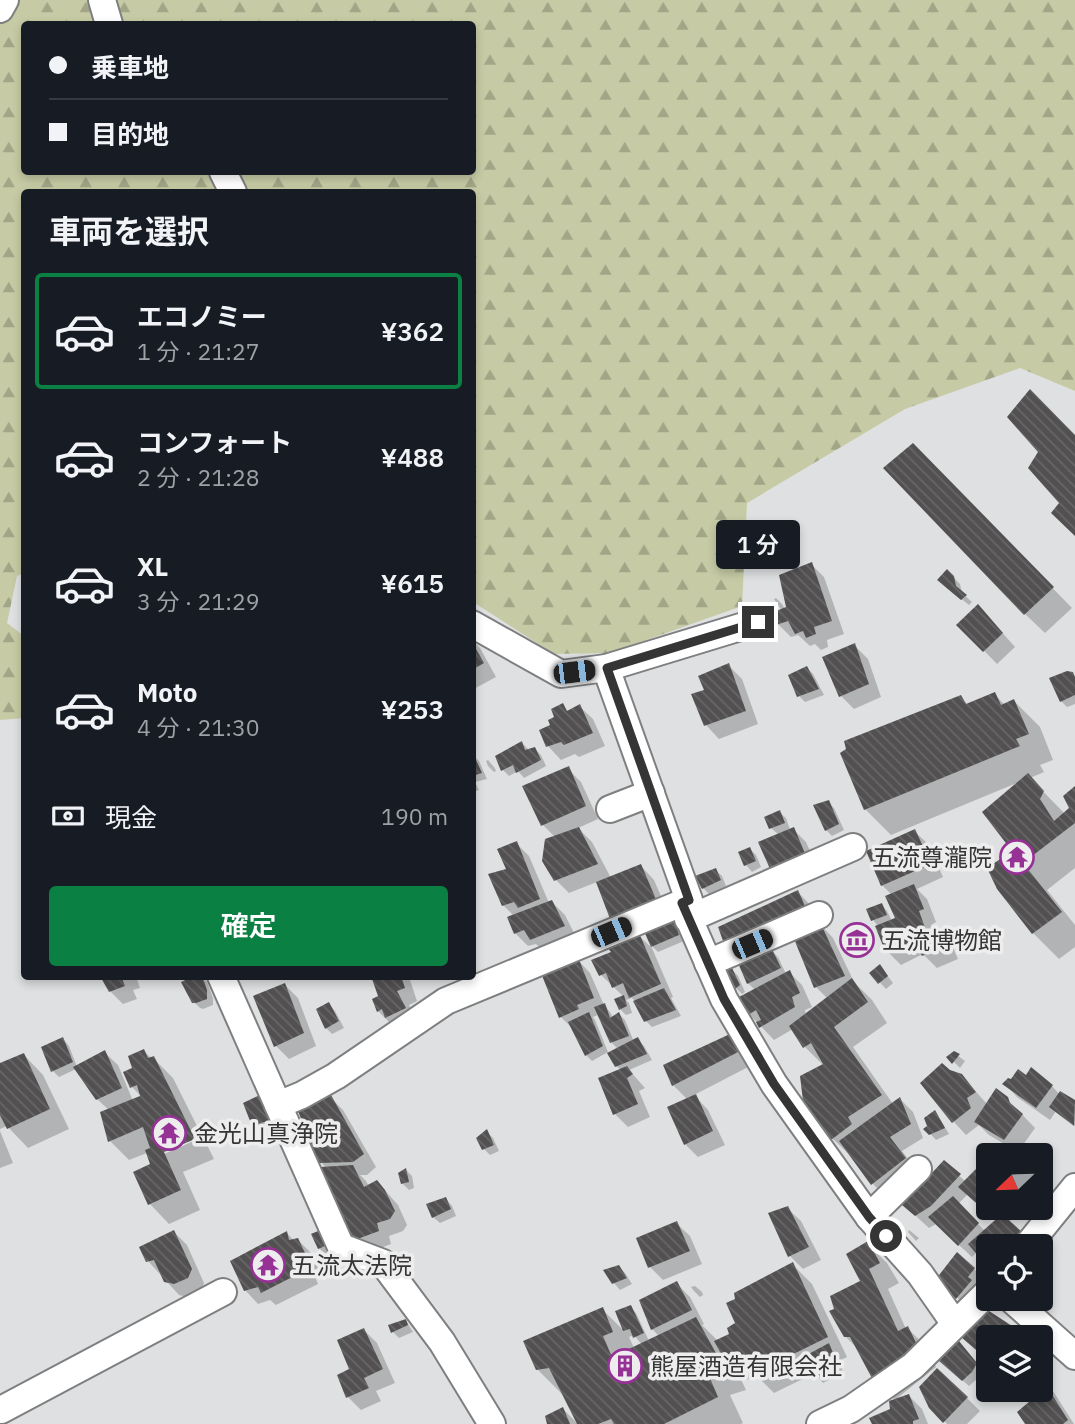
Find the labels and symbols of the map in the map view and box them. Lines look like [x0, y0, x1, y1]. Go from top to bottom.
callout: 1 分 [716, 520, 800, 570]
route end [742, 606, 774, 638]
car [552, 659, 597, 685]
temple icon: 五流尊瀧院 [998, 838, 1036, 876]
place label: 五流尊瀧院 [872, 841, 992, 873]
car [588, 914, 635, 950]
museum icon: 五流博物館 [838, 921, 876, 959]
place label: 五流博物館 [882, 924, 1002, 956]
car [729, 926, 776, 962]
temple icon: 金光山真浄院 [150, 1114, 188, 1152]
place label: 金光山真浄院 [194, 1117, 338, 1149]
north arrow [976, 1143, 1054, 1220]
route start [870, 1220, 902, 1252]
temple icon: 五流太法院 [249, 1246, 287, 1284]
place label: 五流太法院 [292, 1249, 412, 1281]
building icon: 熊屋酒造有限会社 [606, 1347, 644, 1385]
place label: 熊屋酒造有限会社 [650, 1350, 842, 1382]

